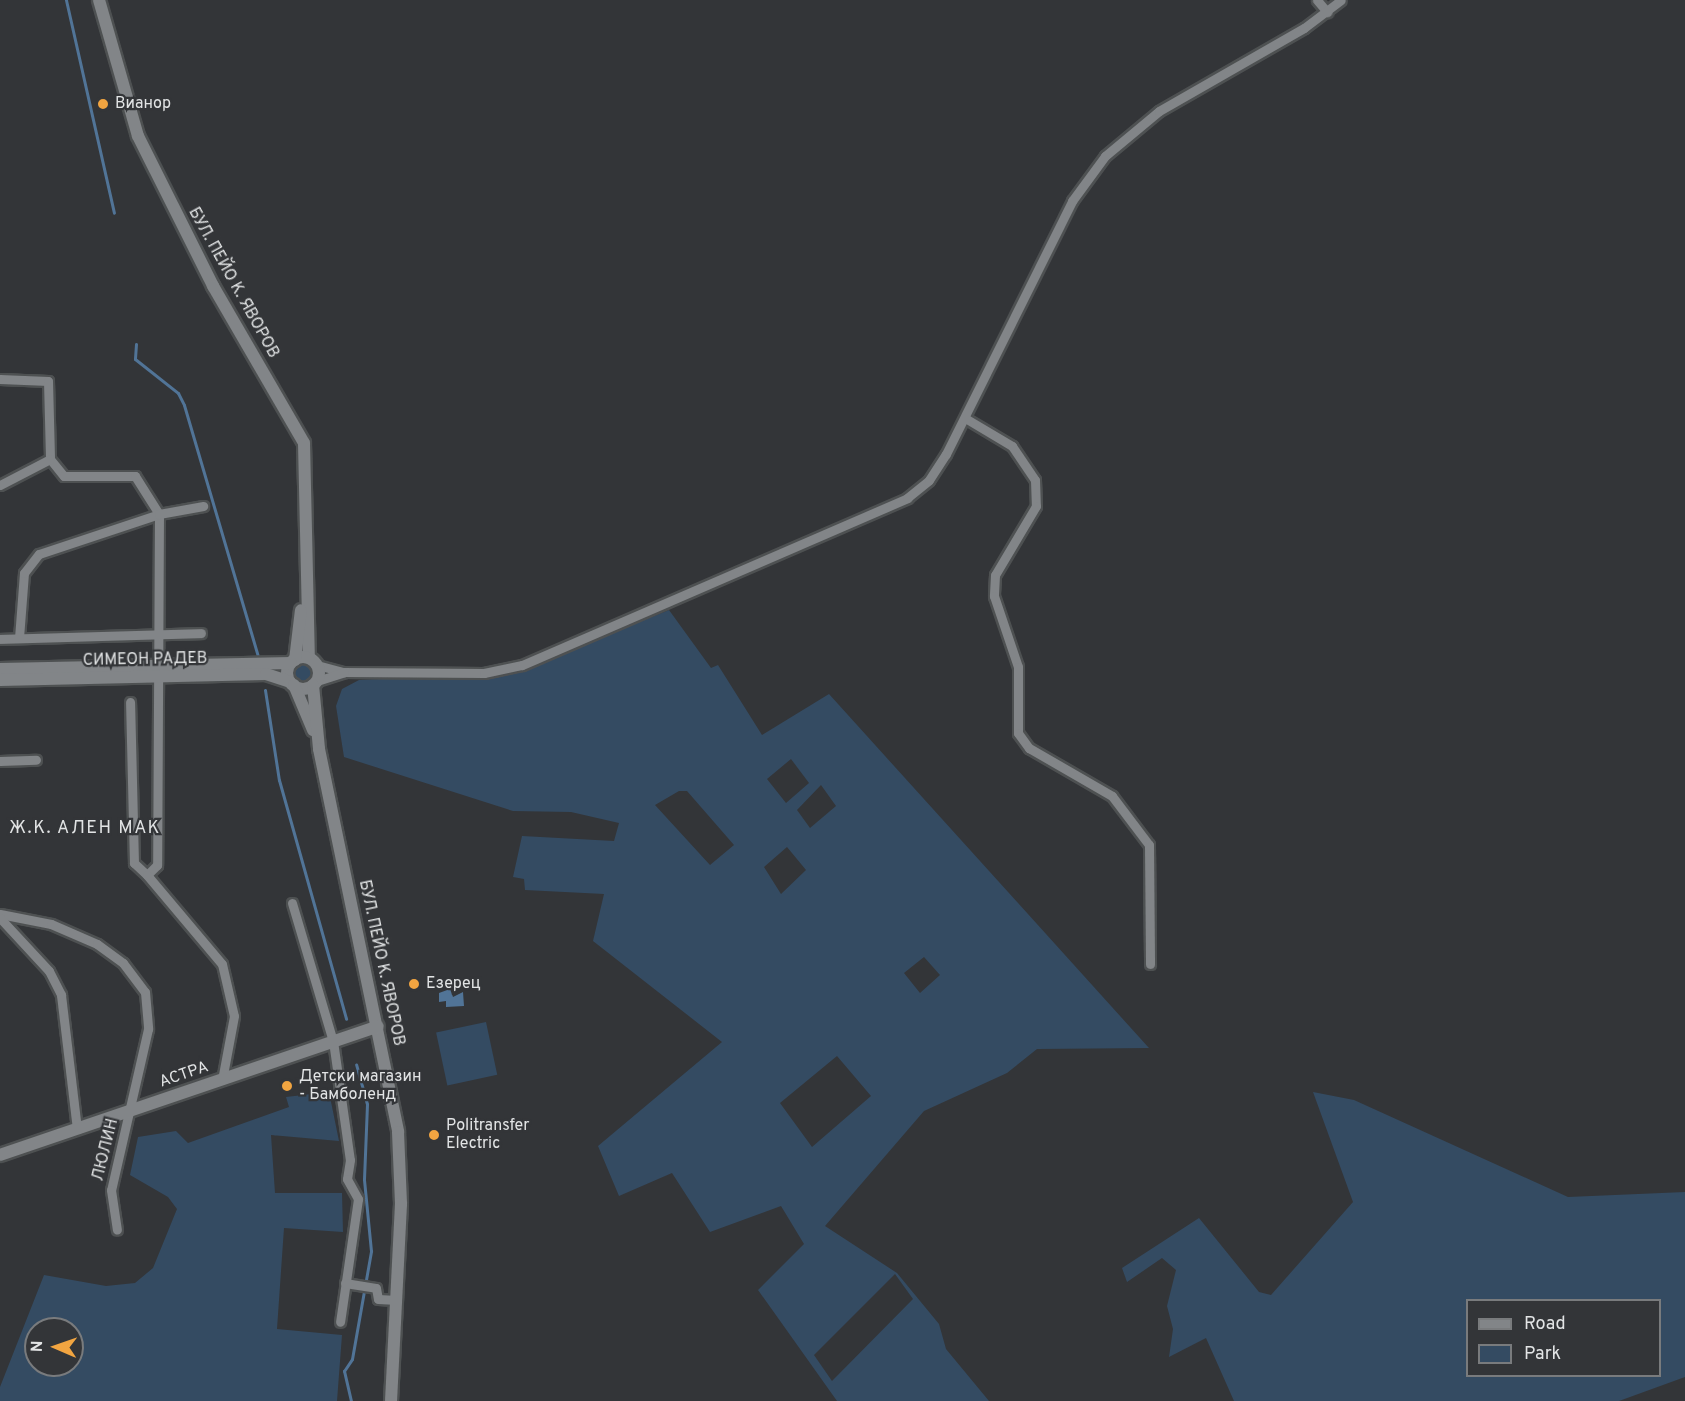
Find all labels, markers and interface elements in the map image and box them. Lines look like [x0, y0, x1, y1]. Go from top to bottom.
place label: Вианор [115, 94, 171, 114]
marker: Вианор [96, 97, 110, 111]
street label: БУЛ. ПЕЙО К. ЯВОРОВ [184, 204, 282, 362]
street label: СИМЕОН РАДЕВ [83, 649, 207, 671]
district label: Ж.К. АЛЕН МАК [9, 818, 161, 840]
street label: БУЛ. ПЕЙО К. ЯВОРОВ [354, 878, 408, 1048]
place label: Езерец [426, 974, 481, 994]
marker: Езерец [407, 977, 421, 991]
street label: АСТРА [157, 1058, 211, 1092]
place label: Детски магазин - Бамболенд [299, 1067, 422, 1105]
marker: Детски магазин - Бамболенд [280, 1079, 294, 1093]
place label: Politransfer Electric [446, 1116, 530, 1154]
street label: ЛЮЛИН [89, 1117, 123, 1183]
marker: Politransfer Electric [427, 1128, 441, 1142]
legend [1466, 1299, 1661, 1377]
text: Road [1524, 1313, 1566, 1336]
north arrow [24, 1317, 84, 1377]
text: N [28, 1340, 48, 1353]
text: Park [1524, 1343, 1561, 1366]

